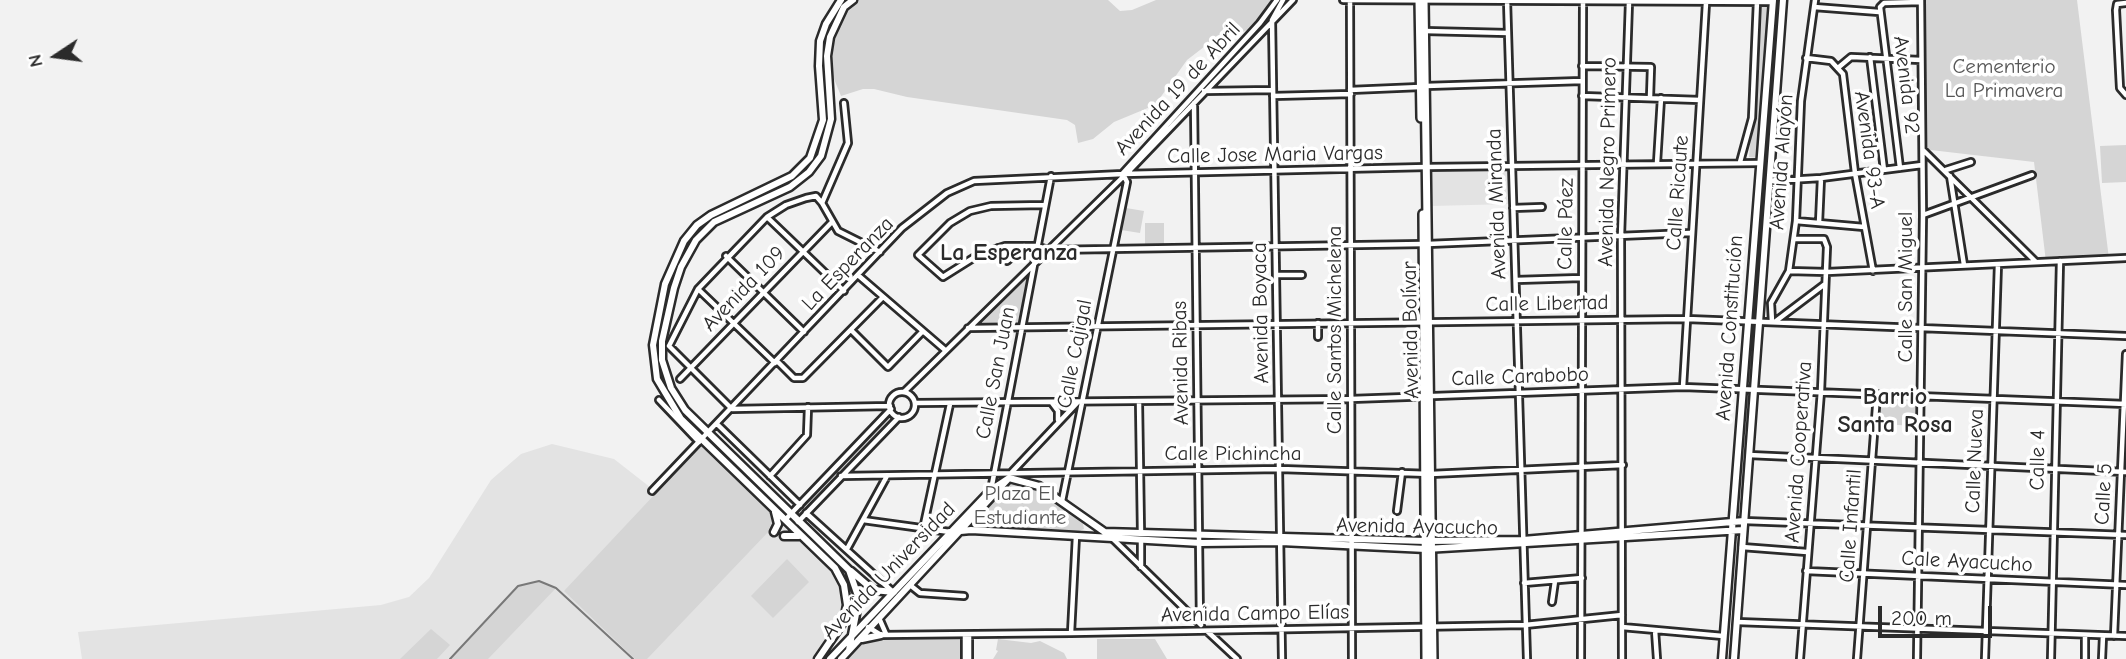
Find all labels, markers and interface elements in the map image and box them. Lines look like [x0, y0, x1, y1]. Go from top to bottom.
street label: Avenida 19 de Abril [1110, 17, 1246, 161]
north arrow [21, 21, 91, 91]
street label: Avenida 92 [1887, 35, 1925, 135]
text: N [23, 52, 48, 69]
park label: Cementerio La Primavera [1945, 54, 2063, 104]
street label: Avenida Negro Primero [1594, 57, 1622, 267]
street label: Avenida 93-A [1848, 89, 1890, 211]
street label: Avenida Alayón [1765, 93, 1799, 231]
street label: Avenida Miranda [1482, 128, 1512, 280]
street label: Calle Ricaute [1661, 135, 1695, 251]
street label: Calle Jose Maria Vargas [1167, 141, 1383, 169]
street label: Calle Páez [1553, 178, 1579, 270]
street label: La Esperanza [797, 212, 899, 316]
street label: Calle San Miguel [1893, 212, 1919, 362]
street label: Calle Santos Michelena [1322, 226, 1348, 434]
street label: Avenida Constitución [1711, 234, 1749, 422]
district label: La Esperanza [940, 239, 1078, 267]
street label: Avenida 109 [697, 241, 791, 337]
street label: Avenida Boyaca [1247, 242, 1275, 384]
street label: Avenida Bolívar [1397, 261, 1425, 399]
street label: Calle Libertad [1485, 290, 1609, 318]
street label: Calle Cajigal [1052, 297, 1098, 411]
street label: Avenida Ribas [1167, 301, 1195, 425]
street label: Calle San Juan [971, 305, 1021, 441]
street label: Avenida Cooperativa [1780, 360, 1818, 544]
street label: Calle Carabobo [1451, 362, 1589, 392]
district label: Barrio Santa Rosa [1837, 383, 1953, 439]
street label: Calle Nueva [1961, 408, 1989, 514]
street label: Calle 4 [2025, 429, 2051, 491]
street label: Calle Pichincha [1165, 441, 1301, 467]
street label: Calle 5 [2090, 462, 2118, 526]
street label: Calle Infantil [1834, 468, 1868, 584]
park label: Plaza El Estudiante [974, 481, 1066, 531]
street label: Avenida Universidad [817, 497, 961, 645]
street label: Avenida Ayacucho [1336, 513, 1498, 541]
street label: Cale Ayacucho [1901, 546, 2033, 578]
scale bar [1881, 592, 1995, 636]
street label: Avenida Campo Elías [1161, 600, 1349, 628]
text: 200 m [1891, 606, 1952, 630]

